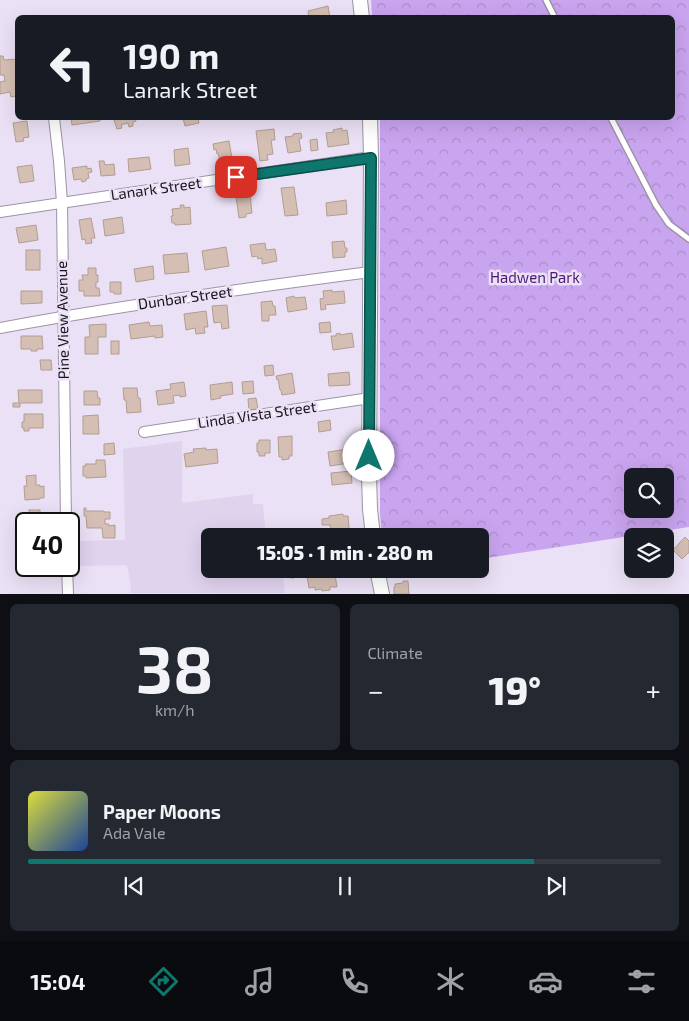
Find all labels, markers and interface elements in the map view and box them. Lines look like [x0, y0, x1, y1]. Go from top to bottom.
text: 190 m [123, 34, 219, 76]
icon: left [40, 35, 105, 100]
text: Lanark Street [123, 76, 257, 102]
pin [215, 156, 257, 198]
icon: arrive [222, 163, 250, 191]
street label: Lanark Street [109, 173, 203, 203]
street label: Pine View Avenue [52, 261, 72, 379]
park label: Hadwen Park [490, 268, 580, 286]
street label: Dunbar Street [137, 281, 233, 313]
street label: Linda Vista Street [196, 397, 318, 431]
position arrow [342, 429, 394, 481]
map controls [624, 468, 674, 578]
button: search [624, 468, 674, 518]
speed limit sign: 40 [15, 512, 80, 577]
button: layers [624, 528, 674, 578]
text: 15:05 · 1 min · 280 m [257, 541, 433, 564]
text: 38 [136, 628, 213, 706]
text: Climate [368, 643, 423, 662]
text: 19° [488, 667, 541, 713]
text: − [368, 673, 384, 707]
text: + [646, 673, 661, 707]
text: km/h [155, 700, 195, 719]
text: Paper Moons [103, 800, 221, 823]
text: Ada Vale [103, 823, 166, 842]
icon: previous [120, 872, 148, 900]
icon: pause [331, 872, 359, 900]
icon: next [542, 872, 570, 900]
icon: directions [146, 964, 181, 999]
icon: music [242, 964, 277, 999]
icon: phone [337, 964, 372, 999]
icon: climate [433, 964, 468, 999]
icon: car [528, 964, 563, 999]
icon: filters [624, 964, 659, 999]
text: 15:04 [30, 968, 85, 994]

